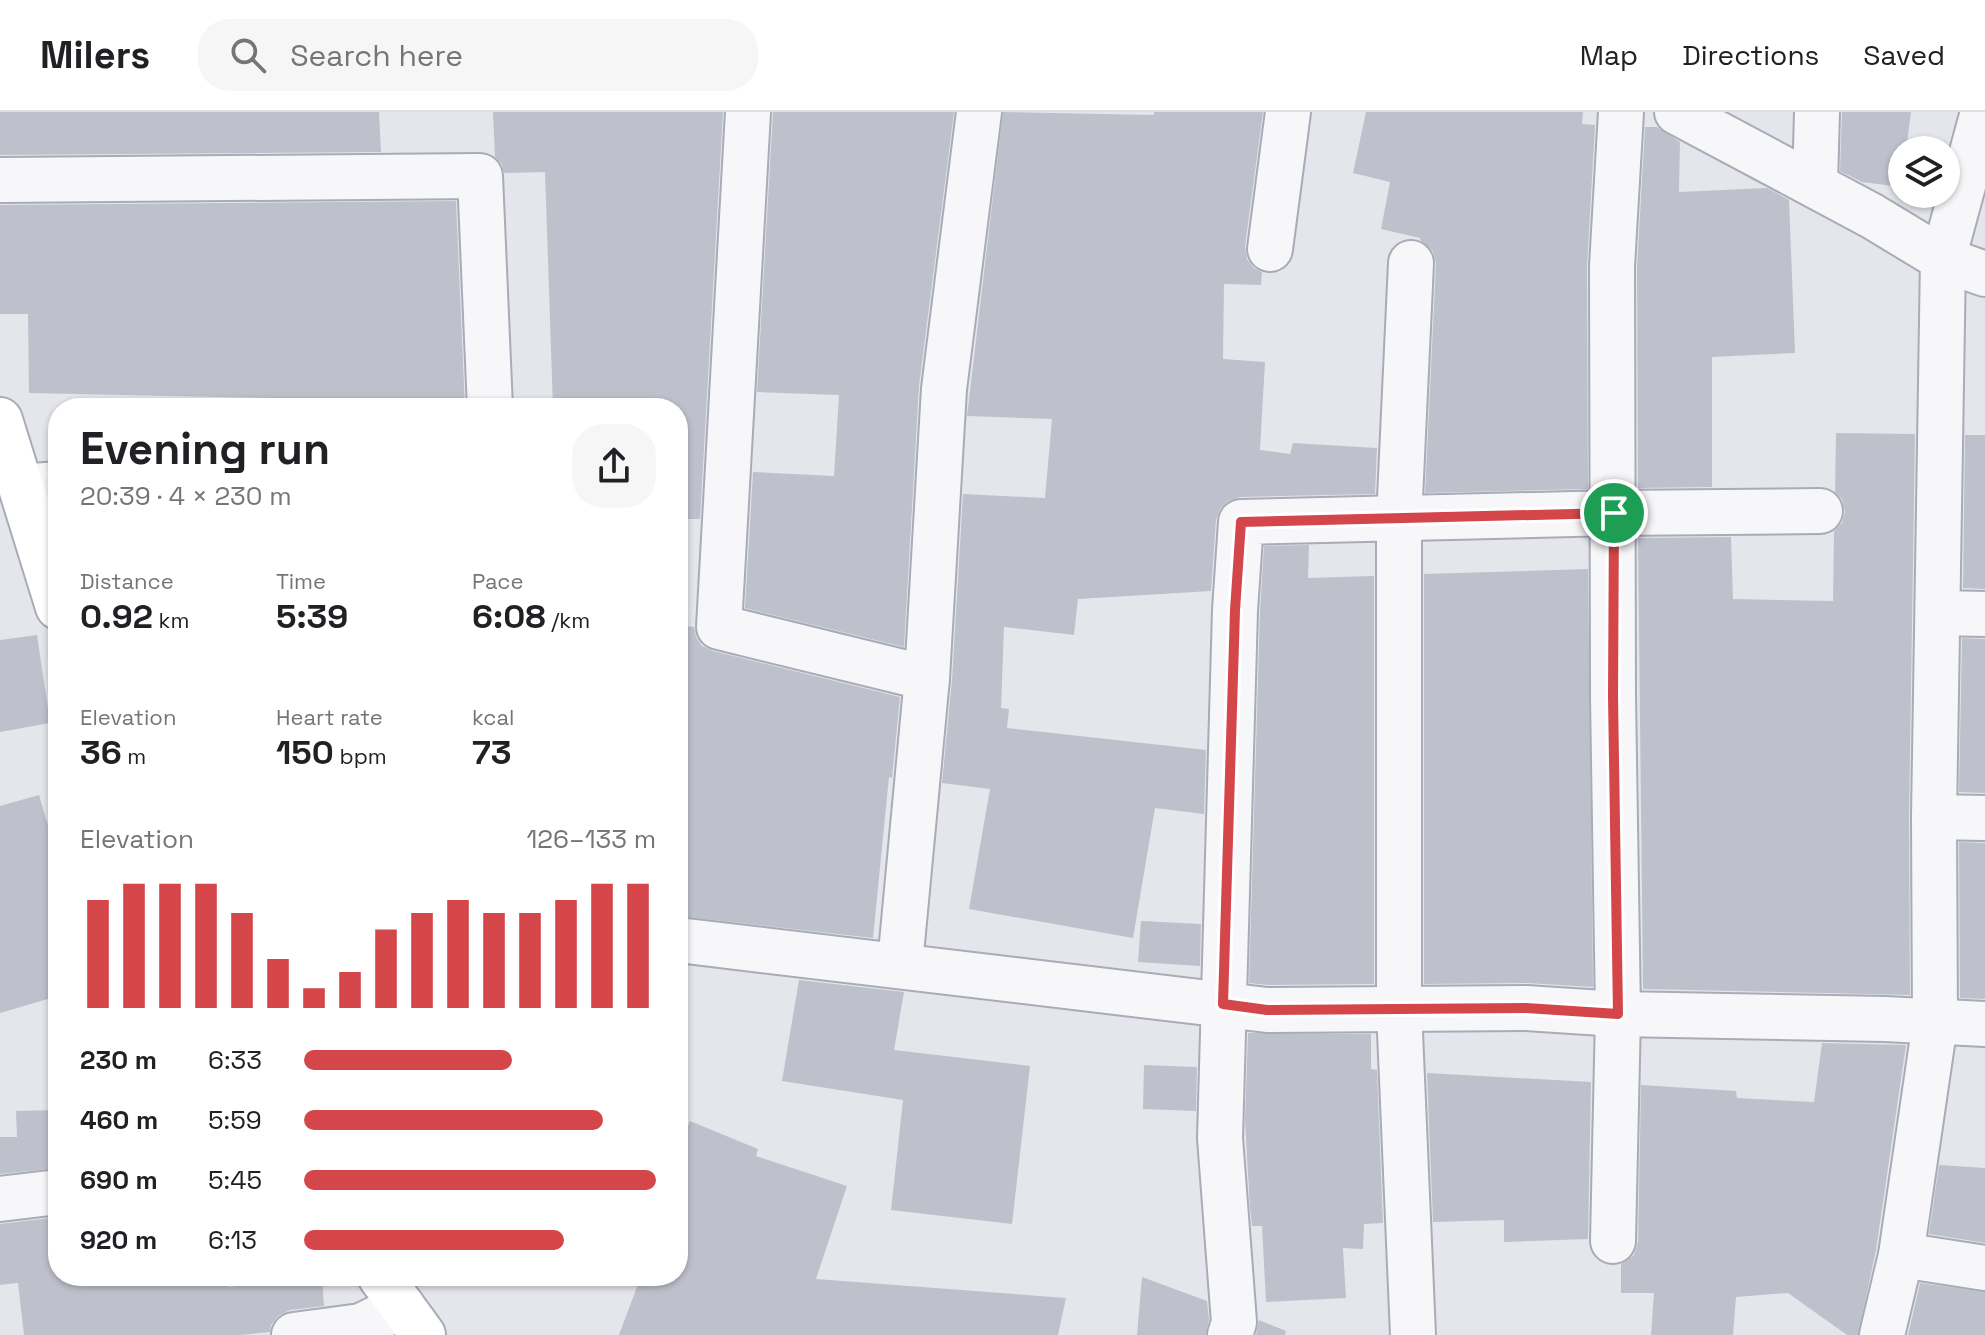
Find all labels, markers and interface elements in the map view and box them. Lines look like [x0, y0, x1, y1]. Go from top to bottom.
search box [198, 19, 758, 91]
text: Milers [40, 31, 150, 79]
icon: search [226, 33, 270, 77]
text: Search here [290, 36, 463, 75]
text: Map [1580, 37, 1638, 73]
text: Directions [1682, 37, 1819, 73]
text: Saved [1863, 37, 1945, 73]
map controls [1888, 136, 1960, 208]
button: layers [1888, 136, 1960, 208]
text: Evening run [80, 421, 330, 477]
button: share [572, 424, 656, 508]
text: 20:39 · 4 × 230 m [80, 479, 292, 513]
pin [1580, 479, 1648, 547]
icon: arrive [1592, 491, 1636, 535]
text: Distance [80, 567, 174, 595]
text: Time [276, 567, 326, 595]
text: Pace [472, 567, 524, 595]
text: 0.92 [80, 595, 153, 638]
text: 5:39 [276, 595, 348, 638]
text: 6:08 [472, 595, 546, 638]
text: km [153, 606, 189, 634]
text: /km [546, 606, 590, 634]
text: Elevation [80, 703, 176, 731]
text: Heart rate [276, 703, 383, 731]
text: kcal [472, 703, 514, 731]
text: 36 [80, 731, 122, 774]
text: 150 [276, 731, 334, 774]
text: 73 [472, 731, 512, 774]
text: m [122, 742, 146, 770]
text: bpm [334, 742, 387, 770]
text: Elevation [80, 822, 194, 856]
text: 126–133 m [526, 822, 656, 856]
text: 230 m [80, 1043, 157, 1077]
text: 6:33 [208, 1043, 262, 1077]
text: 460 m [80, 1103, 158, 1137]
text: 5:59 [208, 1103, 262, 1137]
text: 690 m [80, 1163, 158, 1197]
text: 5:45 [208, 1163, 262, 1197]
text: 920 m [80, 1223, 157, 1257]
text: 6:13 [208, 1223, 257, 1257]

